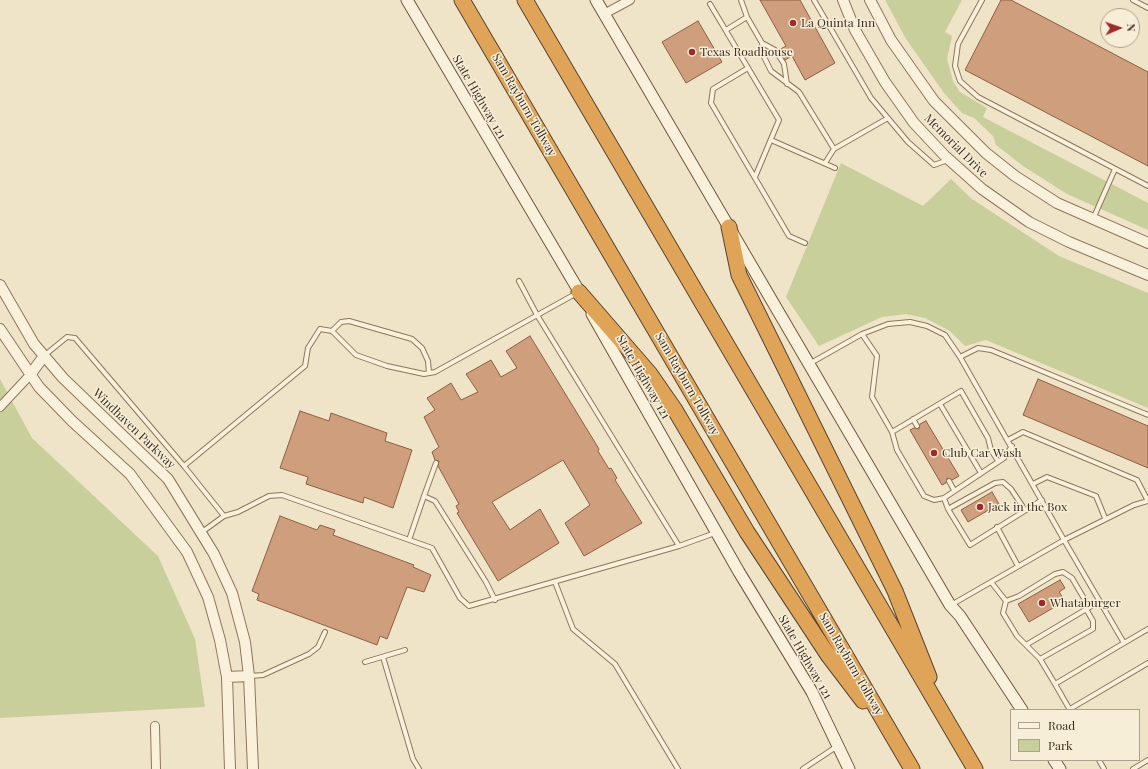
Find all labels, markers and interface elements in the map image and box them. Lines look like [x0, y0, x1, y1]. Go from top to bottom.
north arrow [1100, 8, 1140, 48]
place label: La Quinta Inn [801, 16, 875, 30]
marker: La Quinta Inn [788, 18, 798, 28]
text: N [1124, 23, 1139, 32]
place label: Texas Roadhouse [700, 45, 793, 59]
marker: Texas Roadhouse [687, 47, 697, 57]
street label: Sam Rayburn Tollway [489, 51, 559, 159]
street label: State Highway 121 [449, 52, 509, 142]
street label: Memorial Drive [921, 111, 991, 181]
street label: Sam Rayburn Tollway [652, 330, 722, 438]
street label: State Highway 121 [613, 332, 673, 422]
street label: Windhaven Parkway [90, 386, 178, 472]
place label: Club Car Wash [942, 446, 1022, 460]
marker: Club Car Wash [929, 448, 939, 458]
place label: Jack in the Box [988, 500, 1067, 514]
marker: Jack in the Box [975, 502, 985, 512]
place label: Whataburger [1050, 596, 1121, 610]
marker: Whataburger [1037, 598, 1047, 608]
street label: Sam Rayburn Tollway [816, 610, 886, 718]
street label: State Highway 121 [775, 612, 835, 702]
legend [1010, 709, 1140, 761]
text: Road [1048, 717, 1075, 733]
text: Park [1048, 737, 1073, 753]

